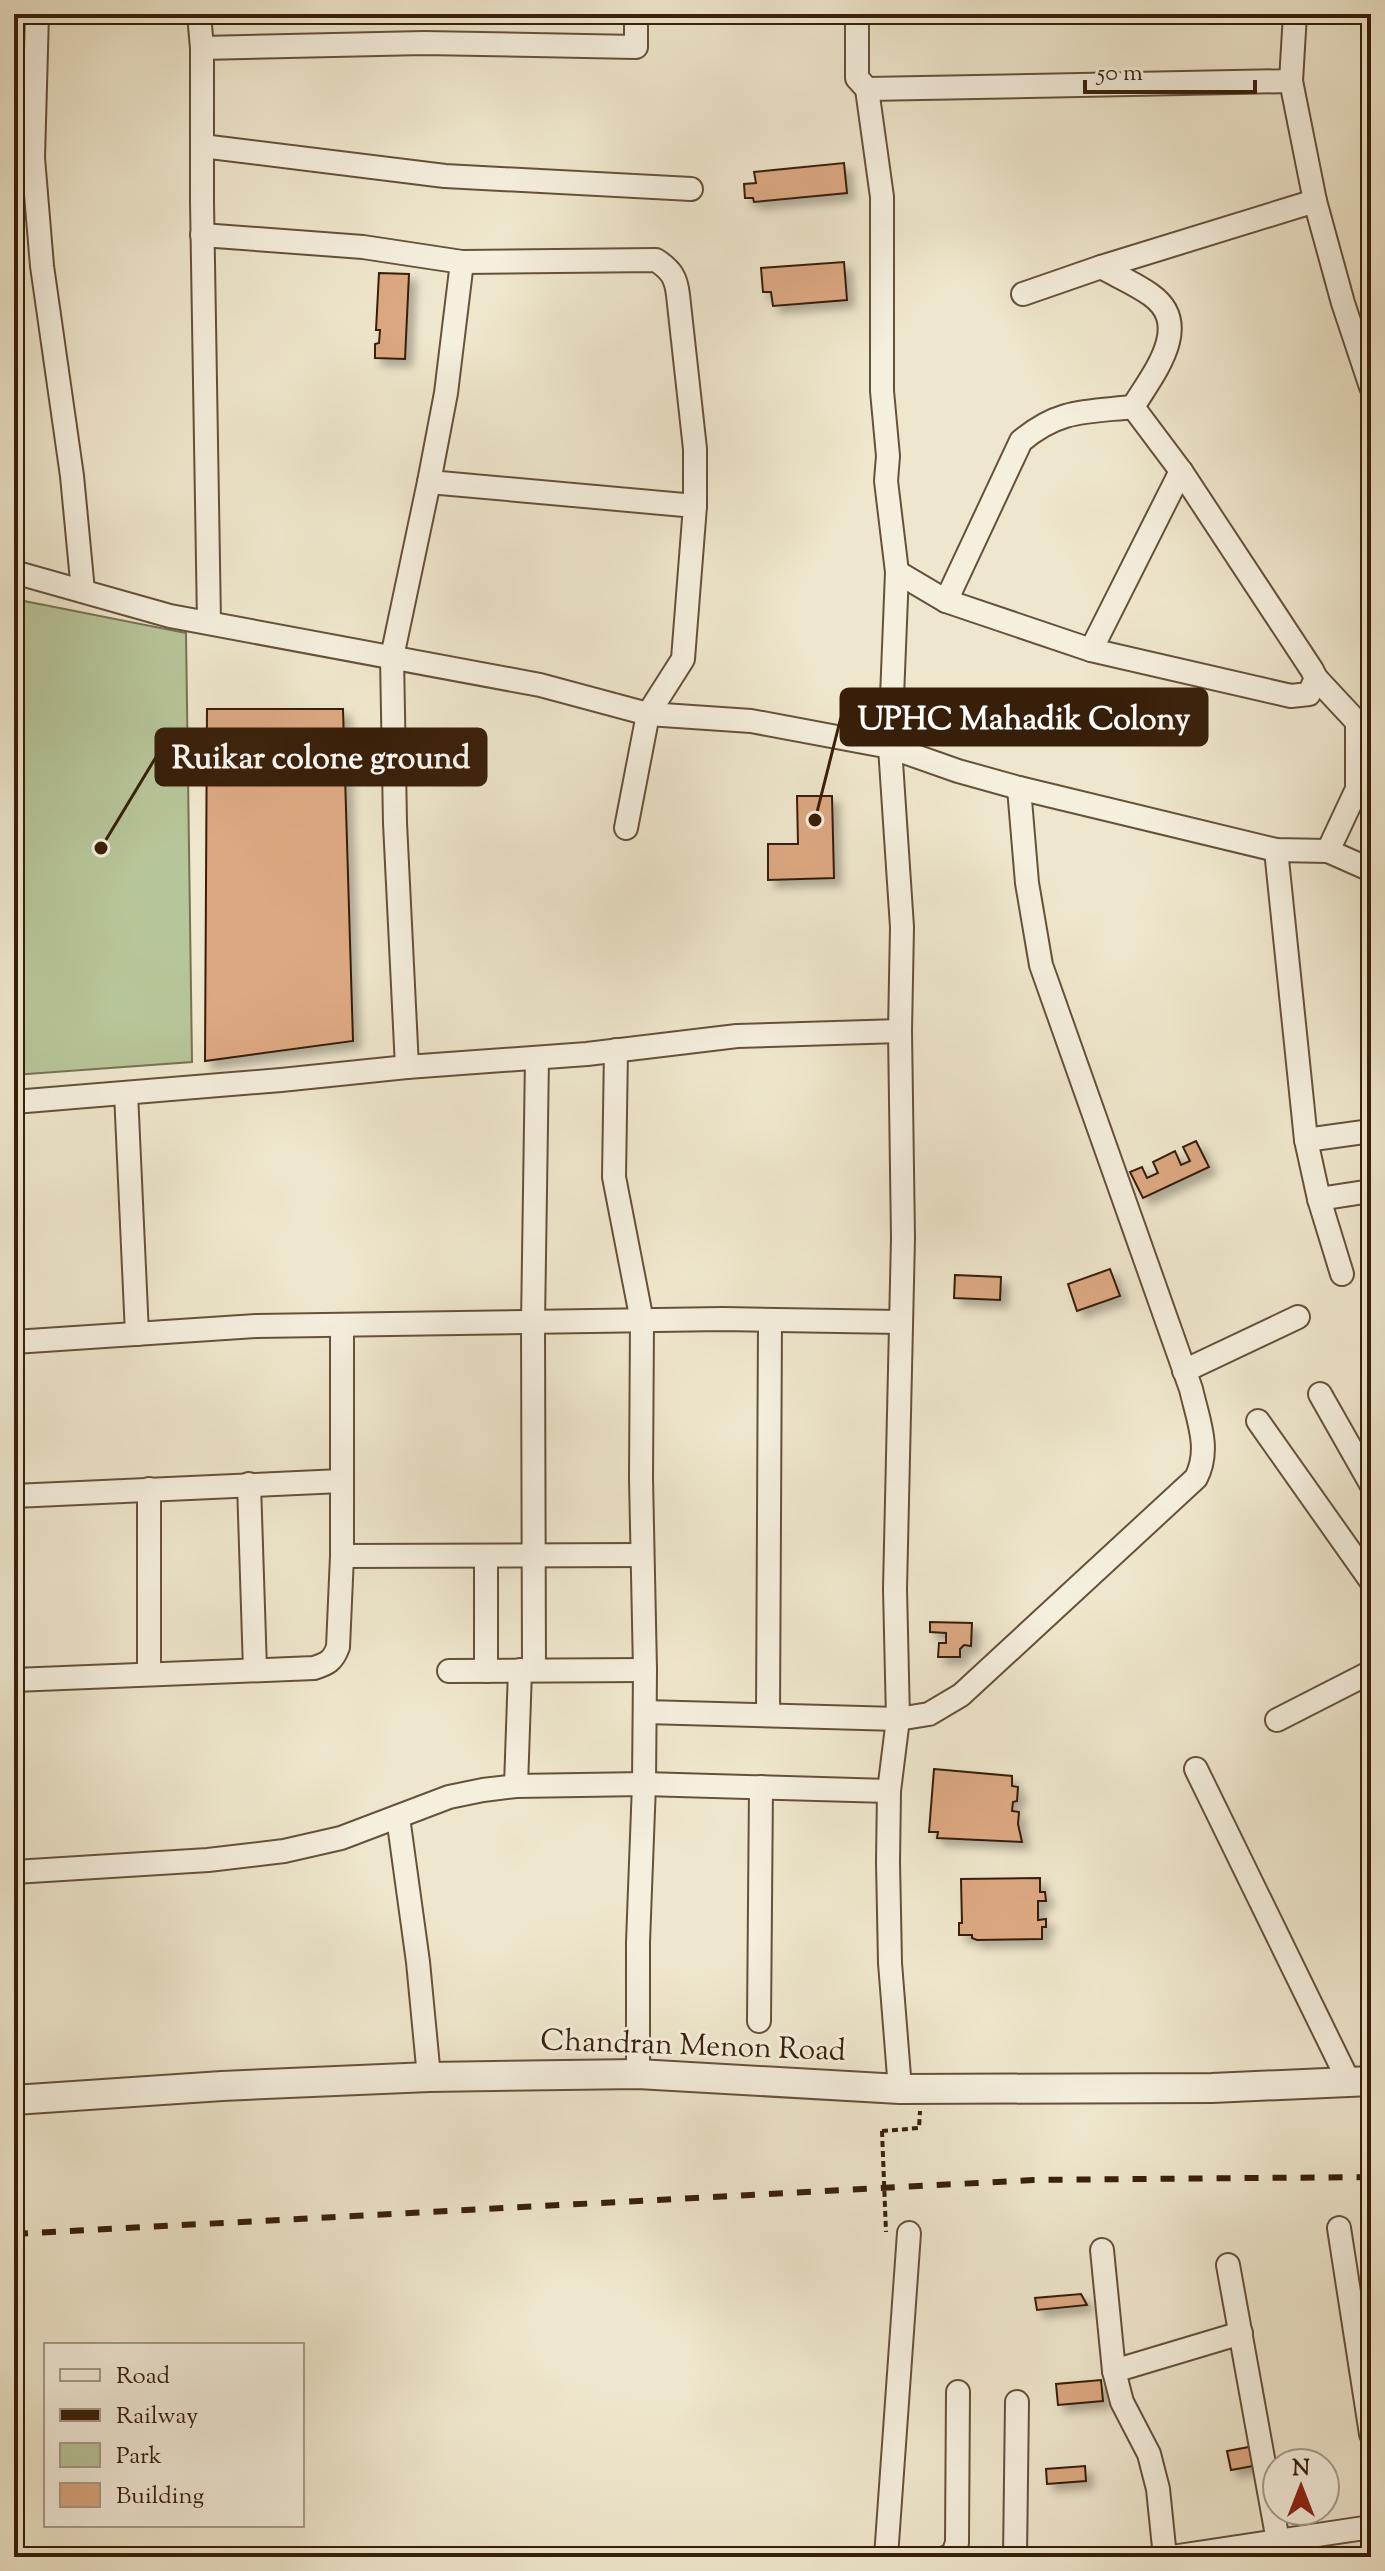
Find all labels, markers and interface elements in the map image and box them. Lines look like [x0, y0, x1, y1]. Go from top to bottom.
scale bar [1085, 44, 1255, 94]
text: 50 m [1095, 57, 1143, 91]
callout: UPHC Mahadik Colony [841, 689, 1207, 745]
text: UPHC Mahadik Colony [857, 698, 1191, 744]
callout: Ruikar colone ground [156, 729, 486, 785]
text: Ruikar colone ground [172, 737, 470, 783]
street label: Chandran Menon Road [540, 2020, 846, 2074]
legend [44, 2343, 304, 2527]
text: Road [116, 2360, 170, 2394]
text: Railway [116, 2400, 198, 2434]
text: Park [116, 2440, 162, 2474]
north arrow [1261, 2447, 1341, 2527]
text: N [1292, 2454, 1310, 2486]
text: Building [116, 2480, 205, 2514]

